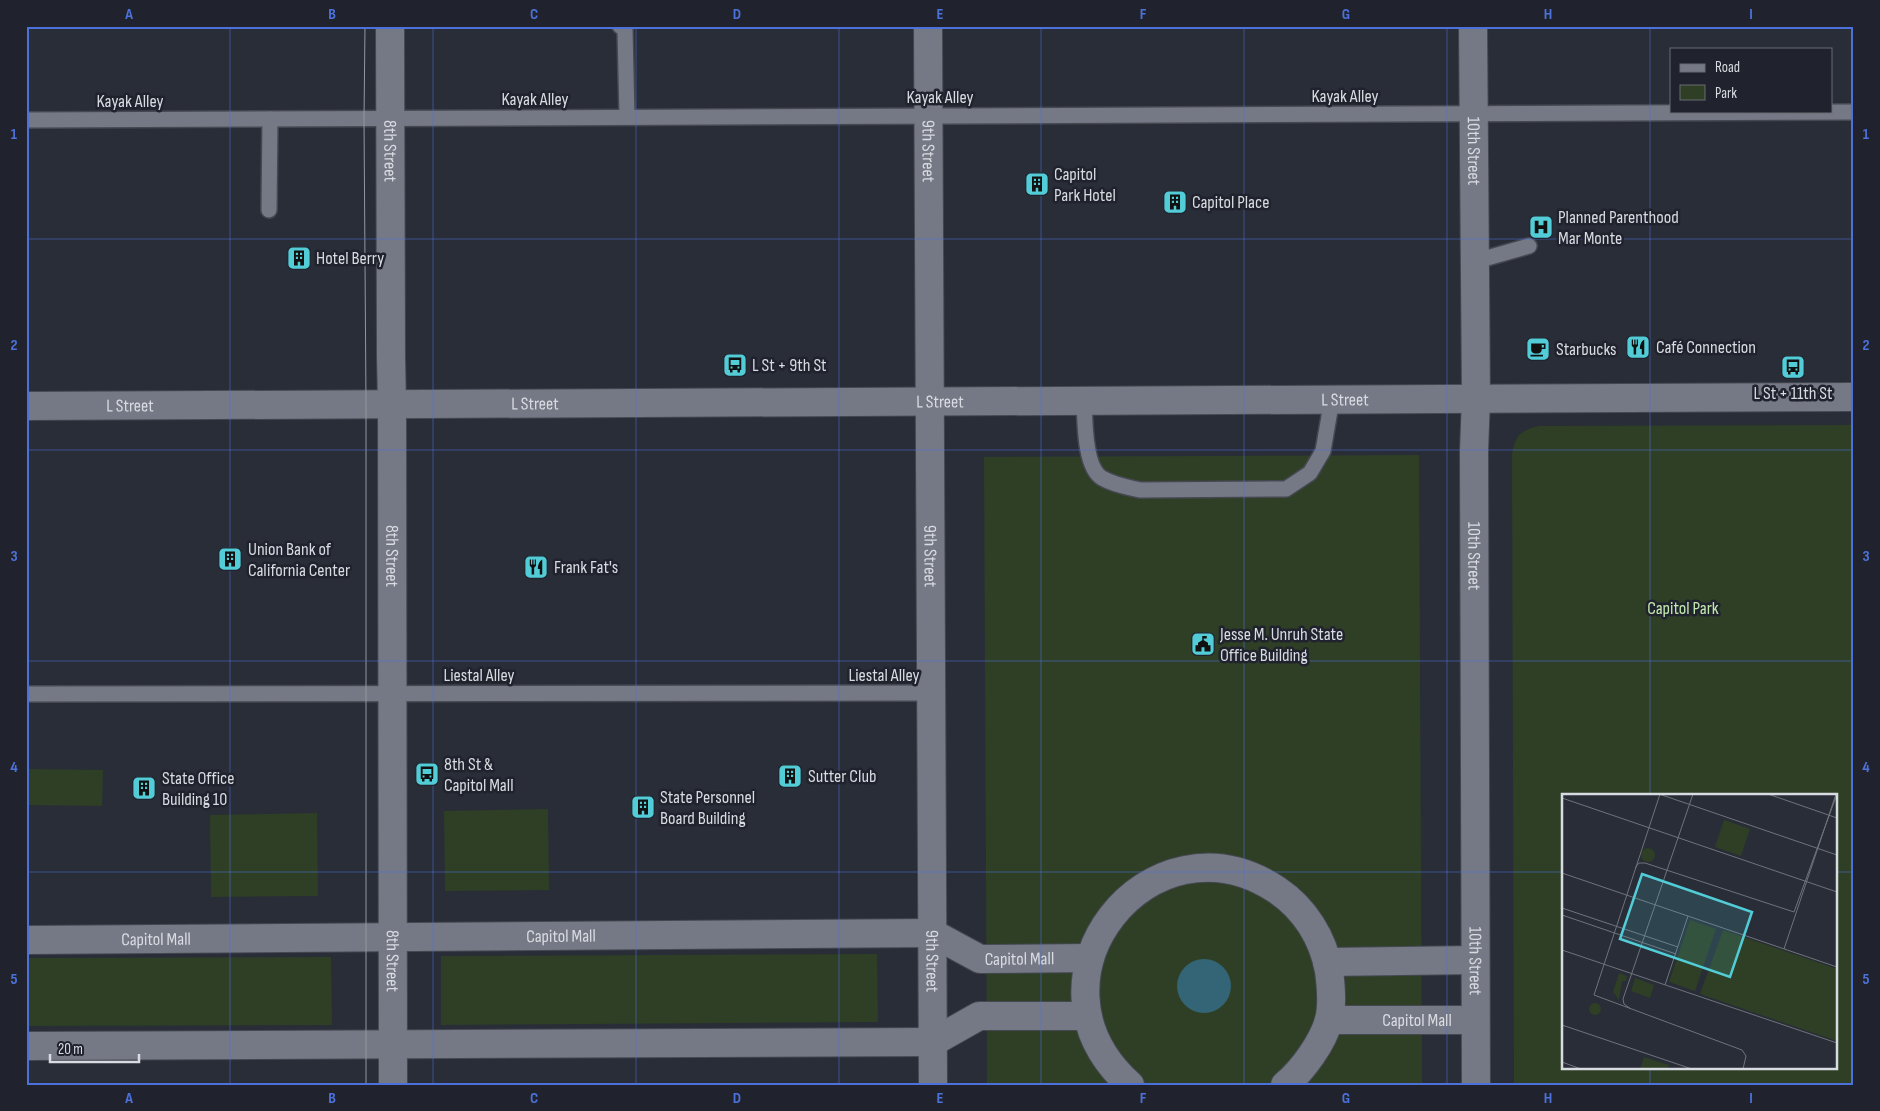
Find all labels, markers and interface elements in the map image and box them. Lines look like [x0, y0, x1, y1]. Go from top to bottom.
text: A [124, 5, 133, 24]
text: B [328, 5, 336, 24]
text: C [530, 5, 538, 24]
text: D [733, 5, 741, 24]
text: E [937, 5, 944, 24]
text: F [1140, 5, 1147, 24]
text: G [1342, 5, 1350, 24]
text: H [1544, 5, 1552, 24]
text: I [1749, 5, 1753, 24]
legend [1670, 48, 1832, 112]
text: Road [1715, 58, 1740, 77]
text: Park [1715, 84, 1737, 103]
street label: Kayak Alley [1312, 86, 1378, 107]
street label: Kayak Alley [907, 87, 973, 108]
street label: Kayak Alley [502, 89, 568, 110]
street label: Kayak Alley [97, 91, 163, 112]
street label: 10th Street [1463, 117, 1485, 186]
street label: 8th Street [380, 120, 401, 183]
street label: 9th Street [918, 120, 939, 183]
text: 1 [11, 125, 18, 144]
text: 1 [1863, 125, 1870, 144]
place label: Capitol Park Hotel [1054, 164, 1116, 206]
building icon: Capitol Park Hotel [1024, 171, 1050, 197]
building icon: Capitol Place [1162, 189, 1188, 215]
place label: Capitol Place [1192, 192, 1269, 213]
place label: Planned Parenthood Mar Monte [1558, 207, 1679, 249]
hospital icon: Planned Parenthood Mar Monte [1528, 214, 1554, 240]
building icon: Hotel Berry [286, 245, 312, 271]
place label: Hotel Berry [316, 248, 384, 269]
restaurant icon: Café Connection [1625, 334, 1651, 360]
text: 2 [10, 336, 18, 355]
cafe icon: Starbucks [1525, 336, 1551, 362]
text: 2 [1862, 336, 1870, 355]
place label: Café Connection [1656, 337, 1756, 358]
place label: Starbucks [1556, 339, 1616, 360]
bus stop icon: L St + 9th St [722, 352, 748, 378]
bus stop icon: L St + 11th St [1780, 354, 1806, 380]
place label: L St + 9th St [752, 355, 827, 376]
place label: L St + 11th St [1754, 383, 1833, 404]
street label: L Street [1321, 389, 1369, 410]
street label: L Street [916, 391, 964, 412]
street label: L Street [511, 393, 559, 414]
street label: L Street [106, 395, 154, 416]
street label: 10th Street [1464, 522, 1485, 591]
street label: 8th Street [382, 525, 403, 588]
street label: 9th Street [920, 525, 941, 588]
place label: Union Bank of California Center [248, 539, 350, 581]
building icon: Union Bank of California Center [217, 546, 243, 572]
text: 3 [10, 547, 18, 566]
text: 3 [1862, 547, 1870, 566]
restaurant icon: Frank Fat's [523, 554, 549, 580]
place label: Frank Fat's [554, 557, 618, 578]
park label: Capitol Park [1647, 598, 1719, 619]
place label: Jesse M. Unruh State Office Building [1219, 624, 1343, 666]
public building icon: Jesse M. Unruh State Office Building [1190, 631, 1216, 657]
street label: Liestal Alley [444, 665, 515, 686]
street label: Liestal Alley [849, 665, 920, 686]
place label: 8th St & Capitol Mall [444, 754, 514, 796]
text: 4 [10, 758, 18, 777]
text: 4 [1862, 758, 1870, 777]
bus stop icon: 8th St & Capitol Mall [414, 761, 440, 787]
building icon: Sutter Club [777, 763, 803, 789]
place label: Sutter Club [808, 766, 876, 787]
place label: State Office Building 10 [162, 768, 234, 810]
building icon: State Office Building 10 [131, 775, 157, 801]
place label: State Personnel Board Building [660, 787, 755, 829]
building icon: State Personnel Board Building [630, 794, 656, 820]
inset map [1562, 794, 1838, 1068]
street label: Capitol Mall [526, 925, 596, 947]
street label: 10th Street [1465, 927, 1486, 996]
street label: Capitol Mall [121, 928, 191, 950]
street label: 8th Street [382, 930, 403, 993]
street label: 9th Street [922, 930, 943, 993]
street label: Capitol Mall [985, 948, 1054, 969]
text: 5 [10, 970, 18, 989]
text: 5 [1862, 970, 1870, 989]
street label: Capitol Mall [1382, 1010, 1452, 1031]
scale bar [50, 1031, 139, 1063]
text: 20 m [58, 1040, 83, 1059]
text: A [124, 1089, 133, 1108]
text: B [328, 1089, 336, 1108]
text: C [530, 1089, 538, 1108]
text: D [733, 1089, 741, 1108]
text: E [937, 1089, 944, 1108]
text: F [1140, 1089, 1147, 1108]
text: G [1342, 1089, 1350, 1108]
text: H [1544, 1089, 1552, 1108]
text: I [1749, 1089, 1753, 1108]

